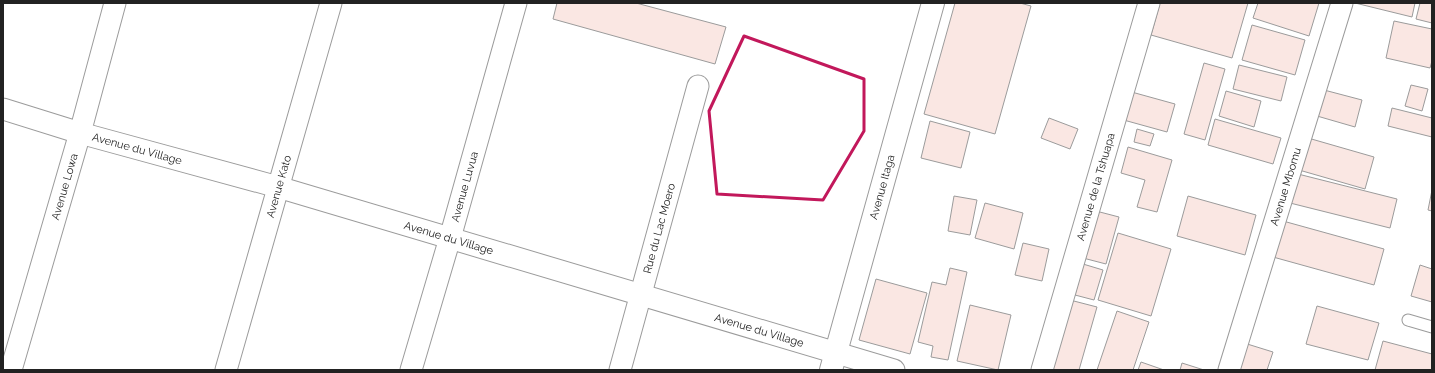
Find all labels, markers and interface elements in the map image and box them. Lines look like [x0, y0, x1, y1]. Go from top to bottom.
street label: Avenue du Village [91, 131, 184, 168]
street label: Avenue de la Tshuapa [1074, 131, 1118, 242]
street label: Avenue Mbomu [1268, 146, 1304, 227]
street label: Avenue Luvua [449, 150, 481, 224]
street label: Avenue Lowa [49, 152, 81, 222]
street label: Avenue Kato [264, 153, 294, 219]
street label: Avenue Itaga [867, 153, 898, 221]
street label: Rue du Lac Moero [641, 181, 678, 275]
street label: Avenue du Village [402, 219, 495, 258]
street label: Avenue du Village [713, 311, 806, 350]

